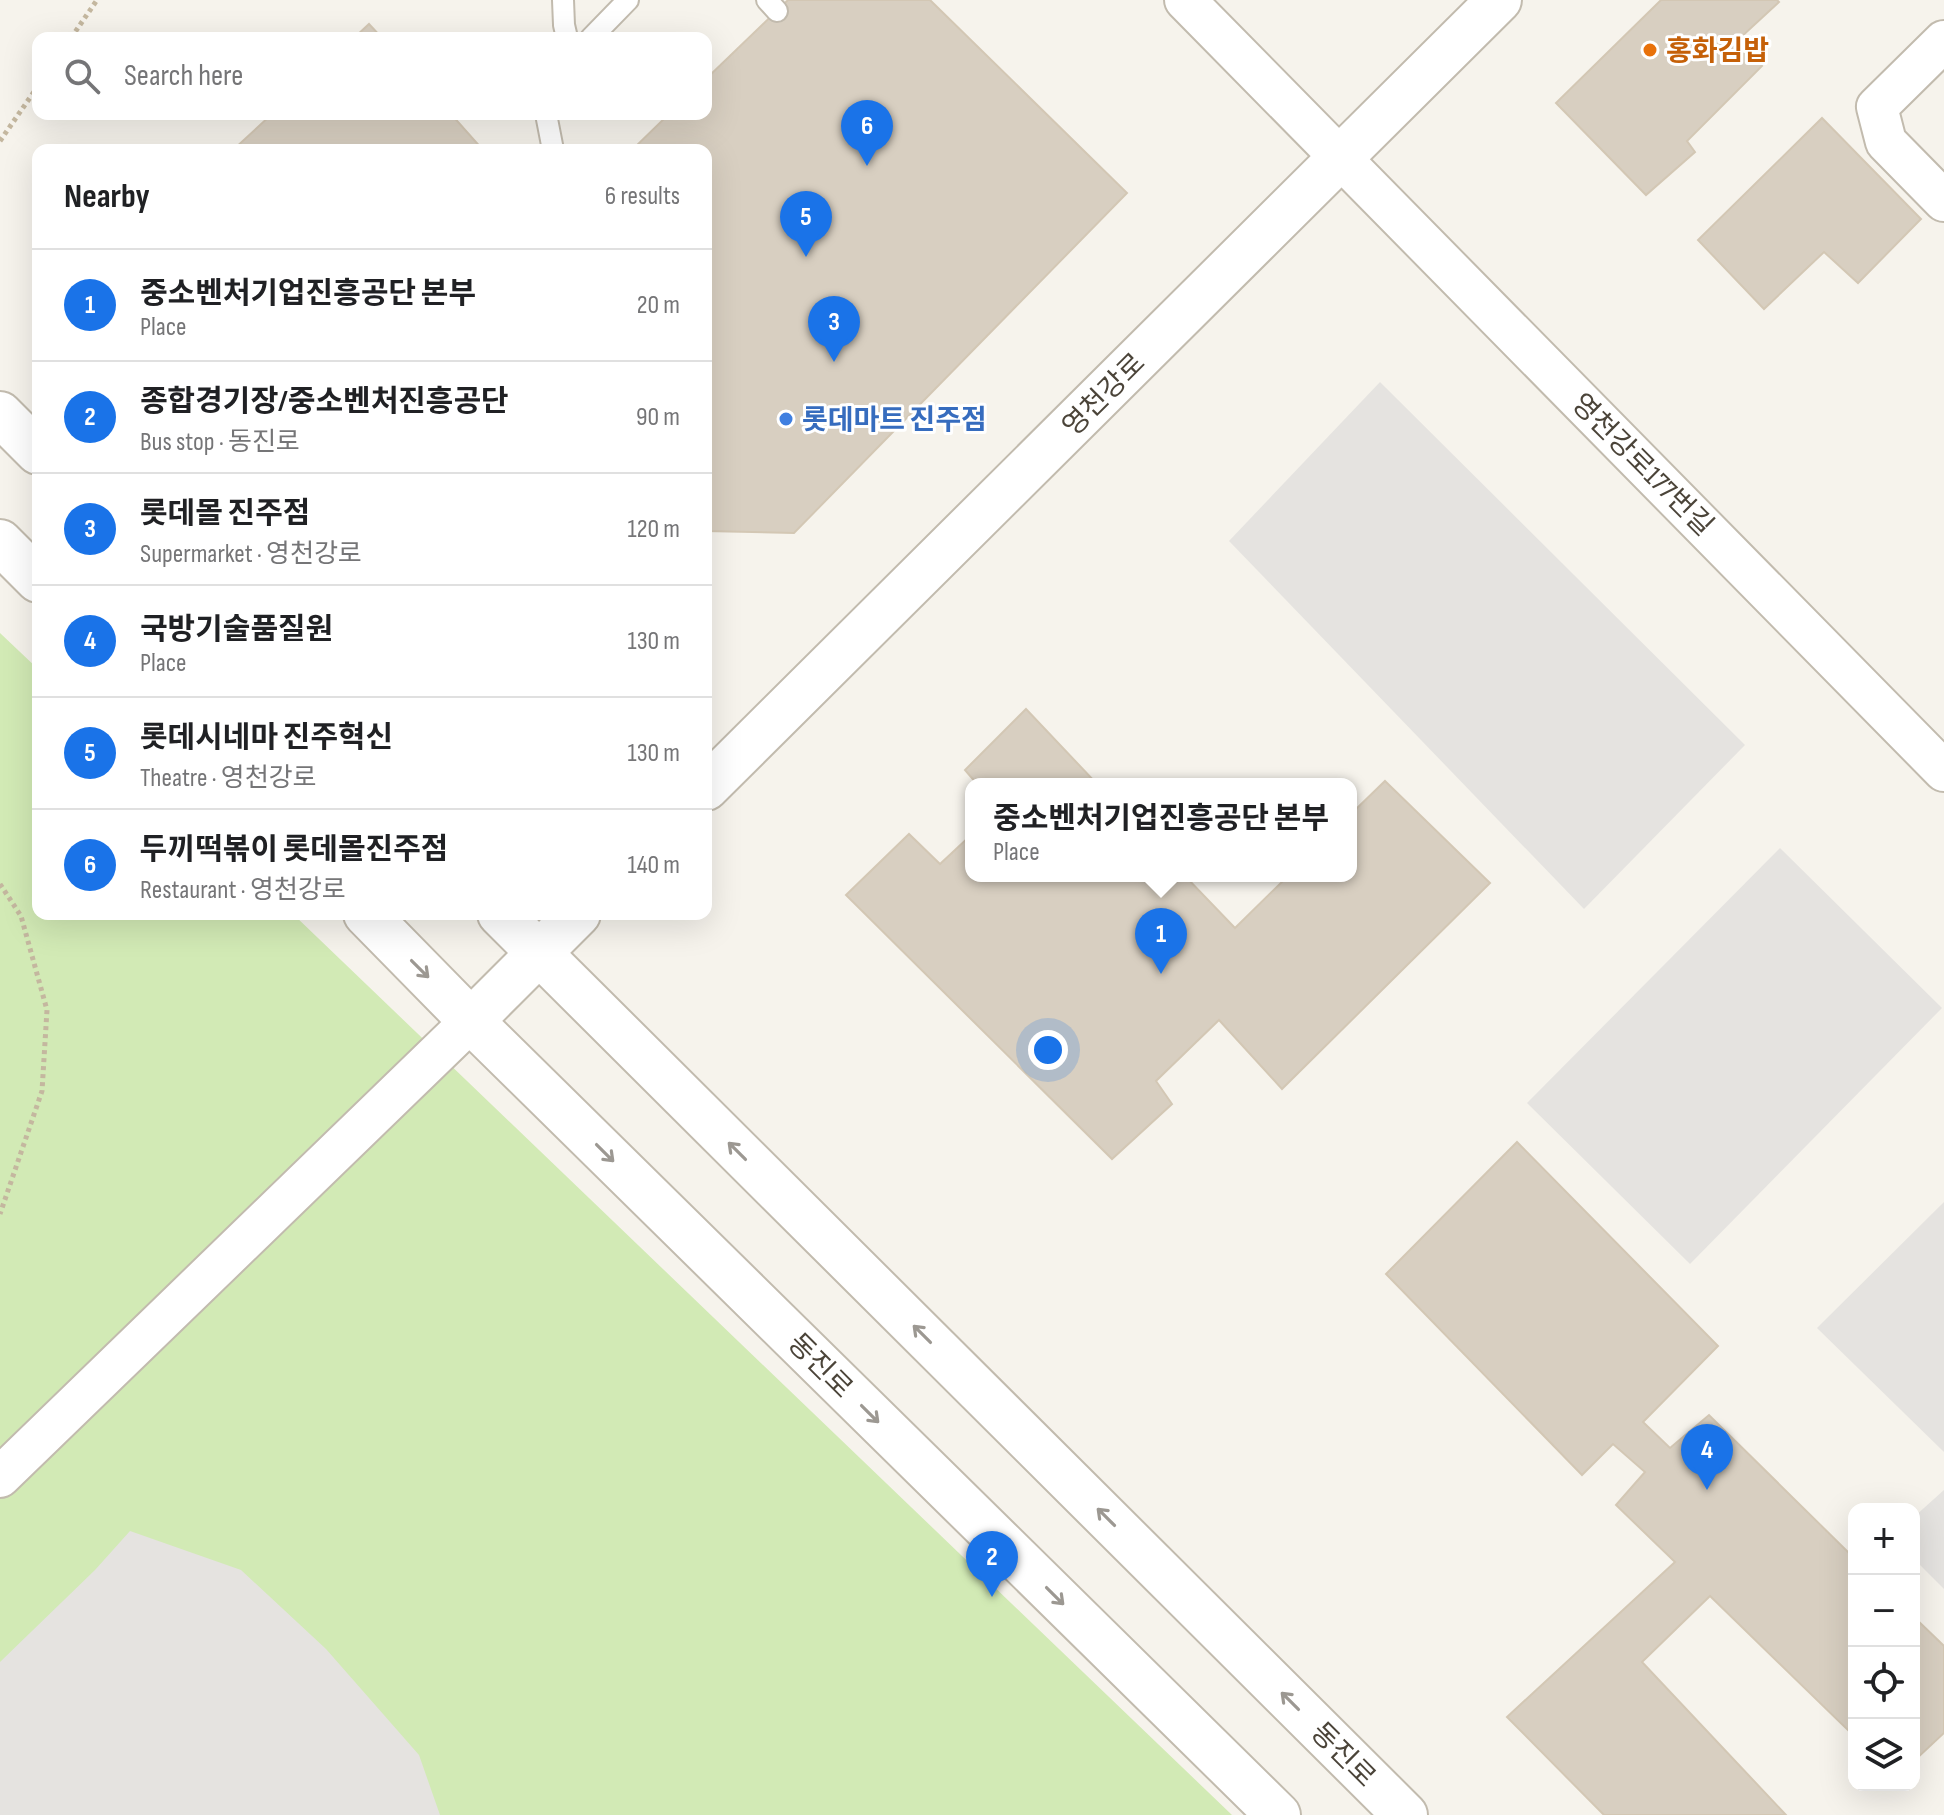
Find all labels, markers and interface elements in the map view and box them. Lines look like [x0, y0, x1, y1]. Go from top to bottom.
search box [32, 32, 712, 120]
place label: 홍화김밥 [1666, 35, 1769, 68]
marker: 홍화김밥 [1641, 41, 1659, 59]
icon: search [60, 54, 104, 98]
text: Search here [124, 58, 243, 94]
pin: 6 [841, 100, 893, 166]
text: Nearby [64, 176, 150, 217]
text: 6 results [605, 181, 680, 212]
pin: 5 [780, 191, 832, 257]
text: 중소벤처기업진흥공단 본부 [140, 276, 476, 312]
text: 1 [85, 290, 95, 321]
text: 20 m [637, 290, 680, 321]
pin: 3 [808, 296, 860, 362]
text: Place [140, 312, 187, 343]
street label: 영천강로 [1056, 347, 1152, 443]
text: 종합경기장/중소벤처진흥공단 [140, 384, 509, 420]
street label: 영천강로177번길 [1564, 387, 1720, 543]
text: 2 [84, 402, 96, 433]
text: 90 m [636, 402, 680, 433]
place label: 롯데마트 진주점 [802, 404, 987, 437]
marker: 롯데마트 진주점 [777, 410, 795, 428]
text: Bus stop · 동진로 [140, 427, 300, 458]
text: 롯데몰 진주점 [140, 496, 310, 532]
text: 3 [84, 514, 96, 545]
text: 120 m [627, 514, 680, 545]
text: Supermarket · 영천강로 [140, 539, 362, 570]
text: 국방기술품질원 [140, 612, 333, 648]
text: 4 [84, 626, 96, 657]
text: 130 m [628, 626, 680, 657]
text: Place [140, 648, 187, 679]
text: 롯데시네마 진주혁신 [140, 720, 393, 756]
text: 5 [84, 738, 96, 769]
text: 130 m [628, 738, 680, 769]
text: Theatre · 영천강로 [140, 763, 316, 794]
popup [965, 778, 1357, 882]
text: 중소벤처기업진흥공단 본부 [993, 801, 1329, 837]
text: 두끼떡볶이 롯데몰진주점 [140, 832, 448, 868]
text: Place [993, 837, 1040, 868]
text: 6 [84, 850, 96, 881]
text: 140 m [628, 850, 680, 881]
text: Restaurant · 영천강로 [140, 875, 346, 906]
pin: 1 [1135, 908, 1187, 974]
one-way arrow [410, 959, 430, 979]
your location [1028, 1030, 1068, 1070]
one-way arrow [728, 1141, 748, 1161]
one-way arrow [595, 1143, 615, 1162]
one-way arrow [913, 1325, 932, 1344]
street label: 동진로 [781, 1327, 859, 1405]
one-way arrow [860, 1404, 880, 1423]
pin: 4 [1681, 1424, 1733, 1490]
map controls [1848, 1503, 1920, 1791]
button: + [1848, 1503, 1920, 1575]
one-way arrow [1097, 1508, 1116, 1527]
pin: 2 [966, 1531, 1018, 1597]
button: − [1848, 1575, 1920, 1647]
one-way arrow [1045, 1586, 1064, 1605]
button: locate [1848, 1647, 1920, 1719]
one-way arrow [1281, 1692, 1300, 1711]
street label: 동진로 [1304, 1716, 1382, 1794]
button: layers [1848, 1719, 1920, 1791]

